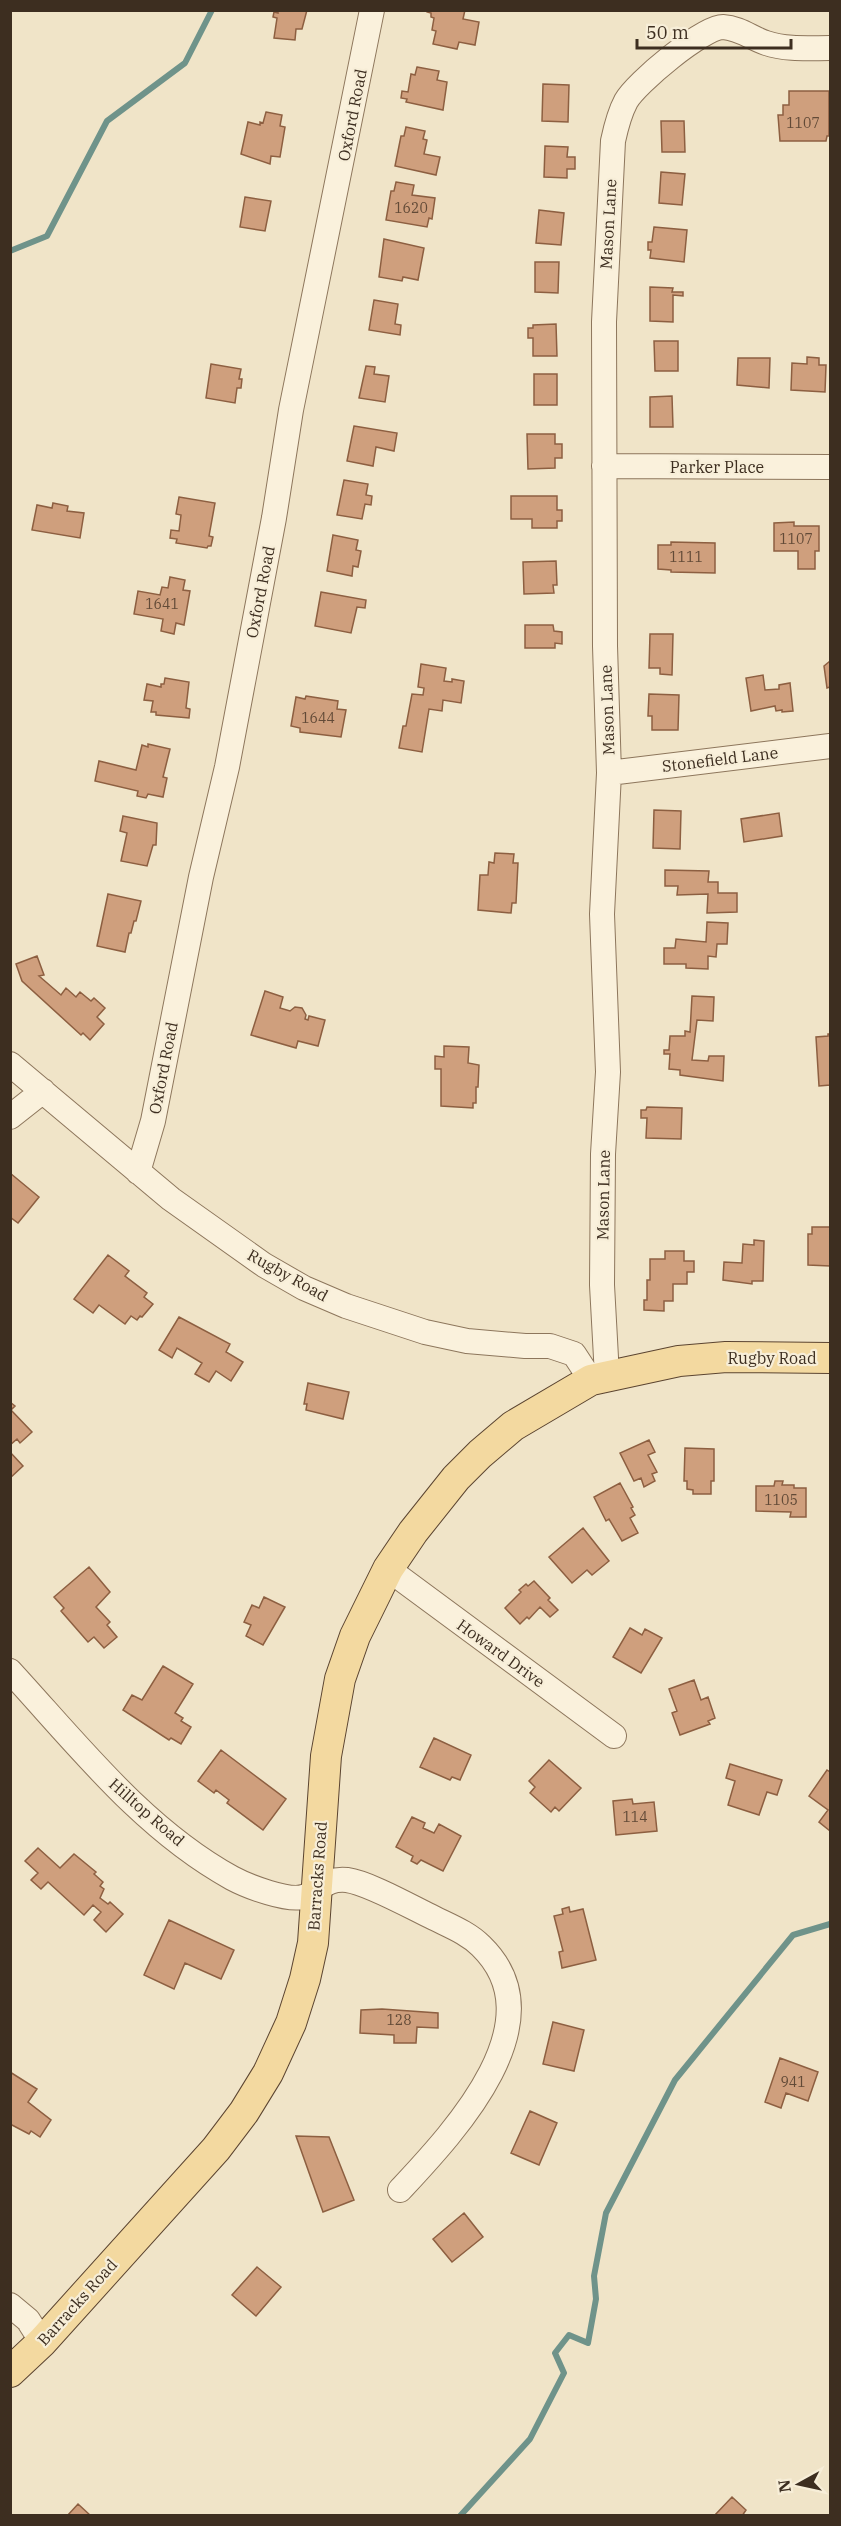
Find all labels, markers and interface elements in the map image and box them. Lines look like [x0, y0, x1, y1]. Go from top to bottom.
scale bar [637, 12, 792, 50]
text: 50 m [646, 21, 689, 44]
street label: Oxford Road [333, 67, 371, 163]
house number: 1107 [786, 114, 820, 132]
street label: Mason Lane [596, 178, 620, 270]
house number: 1620 [394, 199, 428, 217]
street label: Parker Place [670, 457, 764, 477]
house number: 1107 [779, 530, 813, 548]
street label: Oxford Road [241, 544, 279, 640]
house number: 1111 [669, 548, 703, 566]
house number: 1641 [145, 595, 179, 613]
street label: Mason Lane [595, 664, 619, 756]
house number: 1644 [301, 709, 335, 727]
street label: Stonefield Lane [661, 742, 779, 776]
street label: Oxford Road [144, 1020, 182, 1116]
street label: Mason Lane [592, 1150, 614, 1240]
street label: Rugby Road [244, 1245, 332, 1306]
street label: Rugby Road [727, 1348, 817, 1368]
house number: 1105 [764, 1491, 798, 1509]
street label: Howard Drive [453, 1615, 549, 1691]
street label: Hilltop Road [105, 1774, 189, 1850]
house number: 114 [622, 1808, 648, 1826]
street label: Barracks Road [303, 1820, 331, 1931]
house number: 128 [386, 2011, 412, 2029]
house number: 941 [780, 2073, 806, 2091]
street label: Barracks Road [33, 2254, 121, 2349]
north arrow [769, 2454, 829, 2514]
text: N [773, 2478, 795, 2494]

